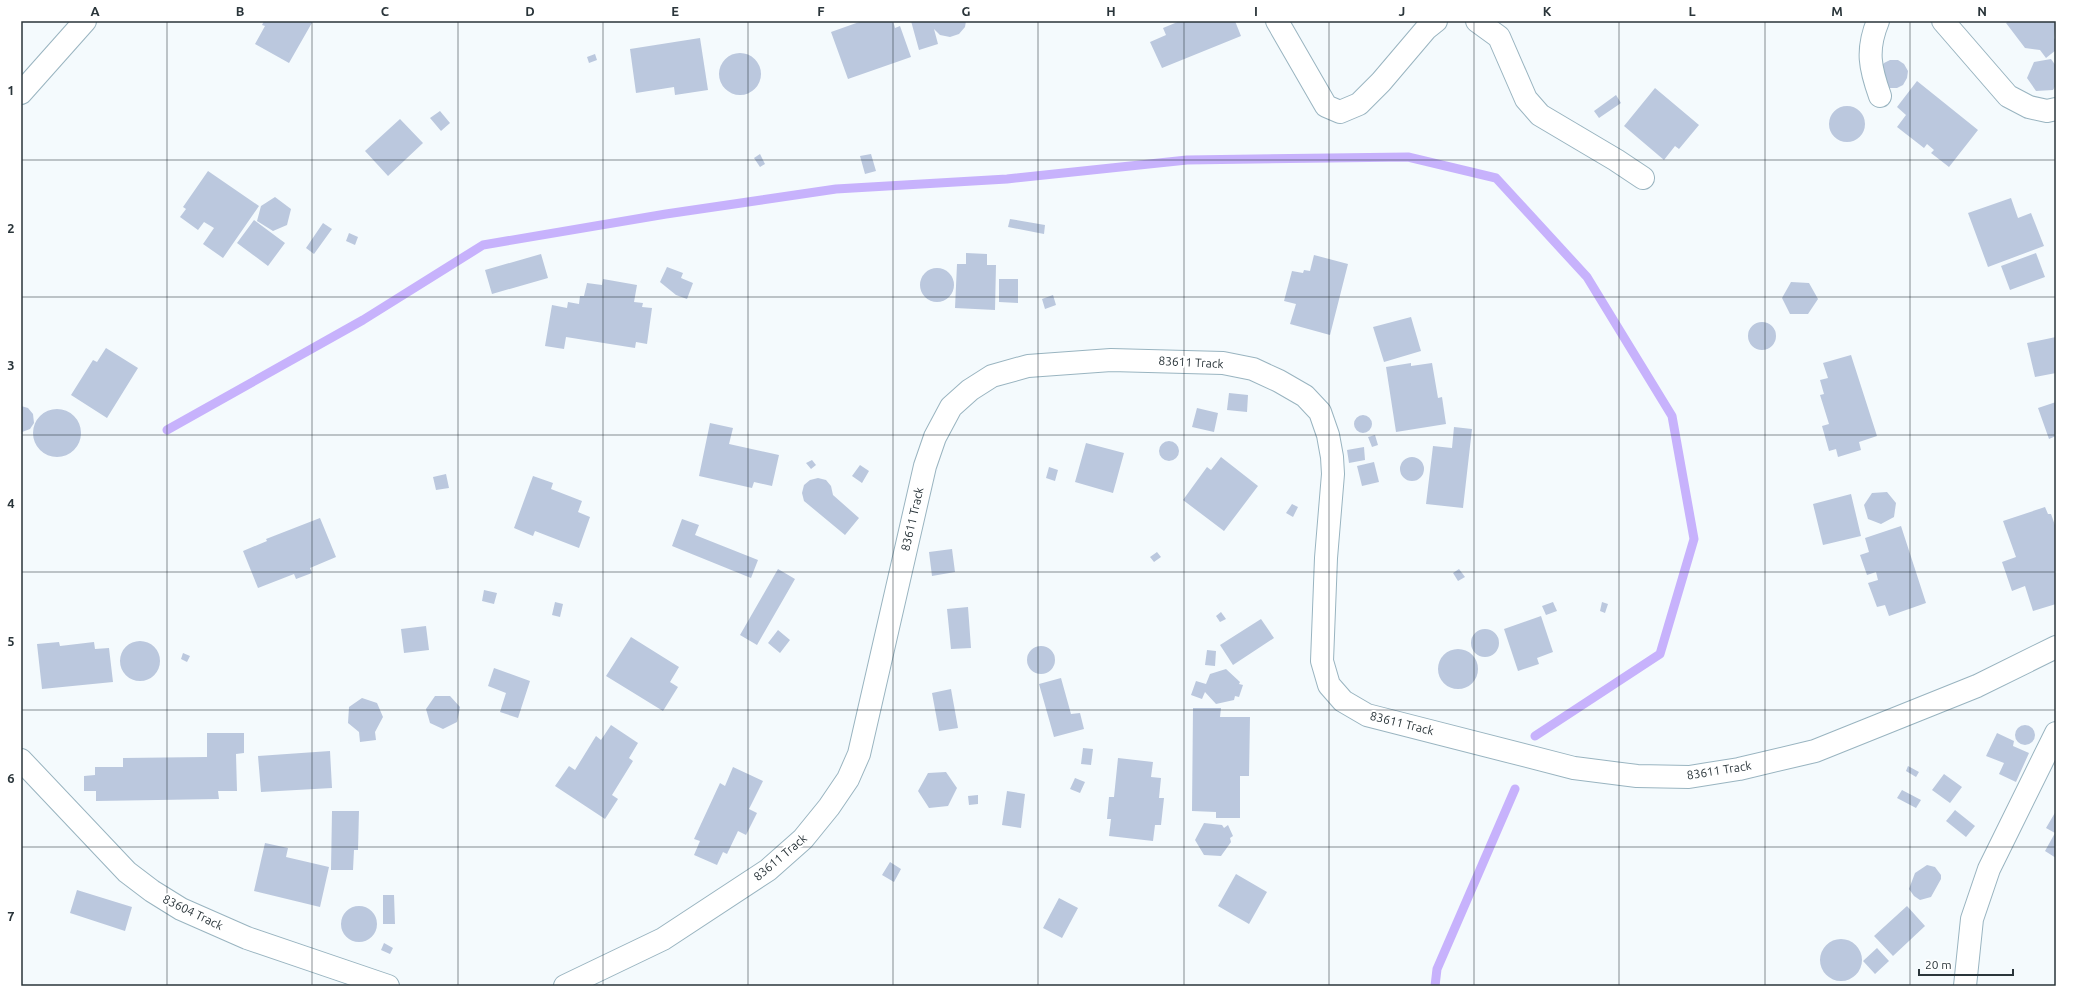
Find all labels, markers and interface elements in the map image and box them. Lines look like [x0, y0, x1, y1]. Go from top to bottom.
text: A [90, 4, 100, 18]
text: B [236, 4, 245, 18]
text: C [381, 4, 390, 18]
text: D [525, 4, 535, 18]
text: E [671, 4, 679, 18]
text: F [817, 4, 825, 18]
text: G [962, 4, 971, 18]
text: H [1106, 4, 1116, 18]
text: I [1254, 4, 1258, 18]
text: J [1399, 4, 1405, 18]
text: K [1543, 4, 1552, 18]
text: L [1688, 4, 1696, 18]
text: M [1831, 4, 1843, 18]
text: N [1977, 4, 1987, 18]
text: 1 [7, 83, 15, 97]
text: 2 [7, 221, 15, 235]
street label: 83611 Track [1158, 354, 1224, 370]
text: 3 [7, 358, 15, 372]
street label: 83611 Track [898, 486, 926, 552]
text: 4 [7, 496, 15, 510]
text: 5 [7, 634, 15, 648]
street label: 83611 Track [1369, 709, 1435, 737]
street label: 83611 Track [1686, 758, 1752, 782]
text: 6 [7, 771, 15, 785]
street label: 83611 Track [751, 831, 809, 883]
street label: 83604 Track [161, 892, 225, 932]
text: 7 [7, 909, 15, 923]
scale bar [1919, 951, 2013, 977]
text: 20 m [1925, 958, 1952, 971]

